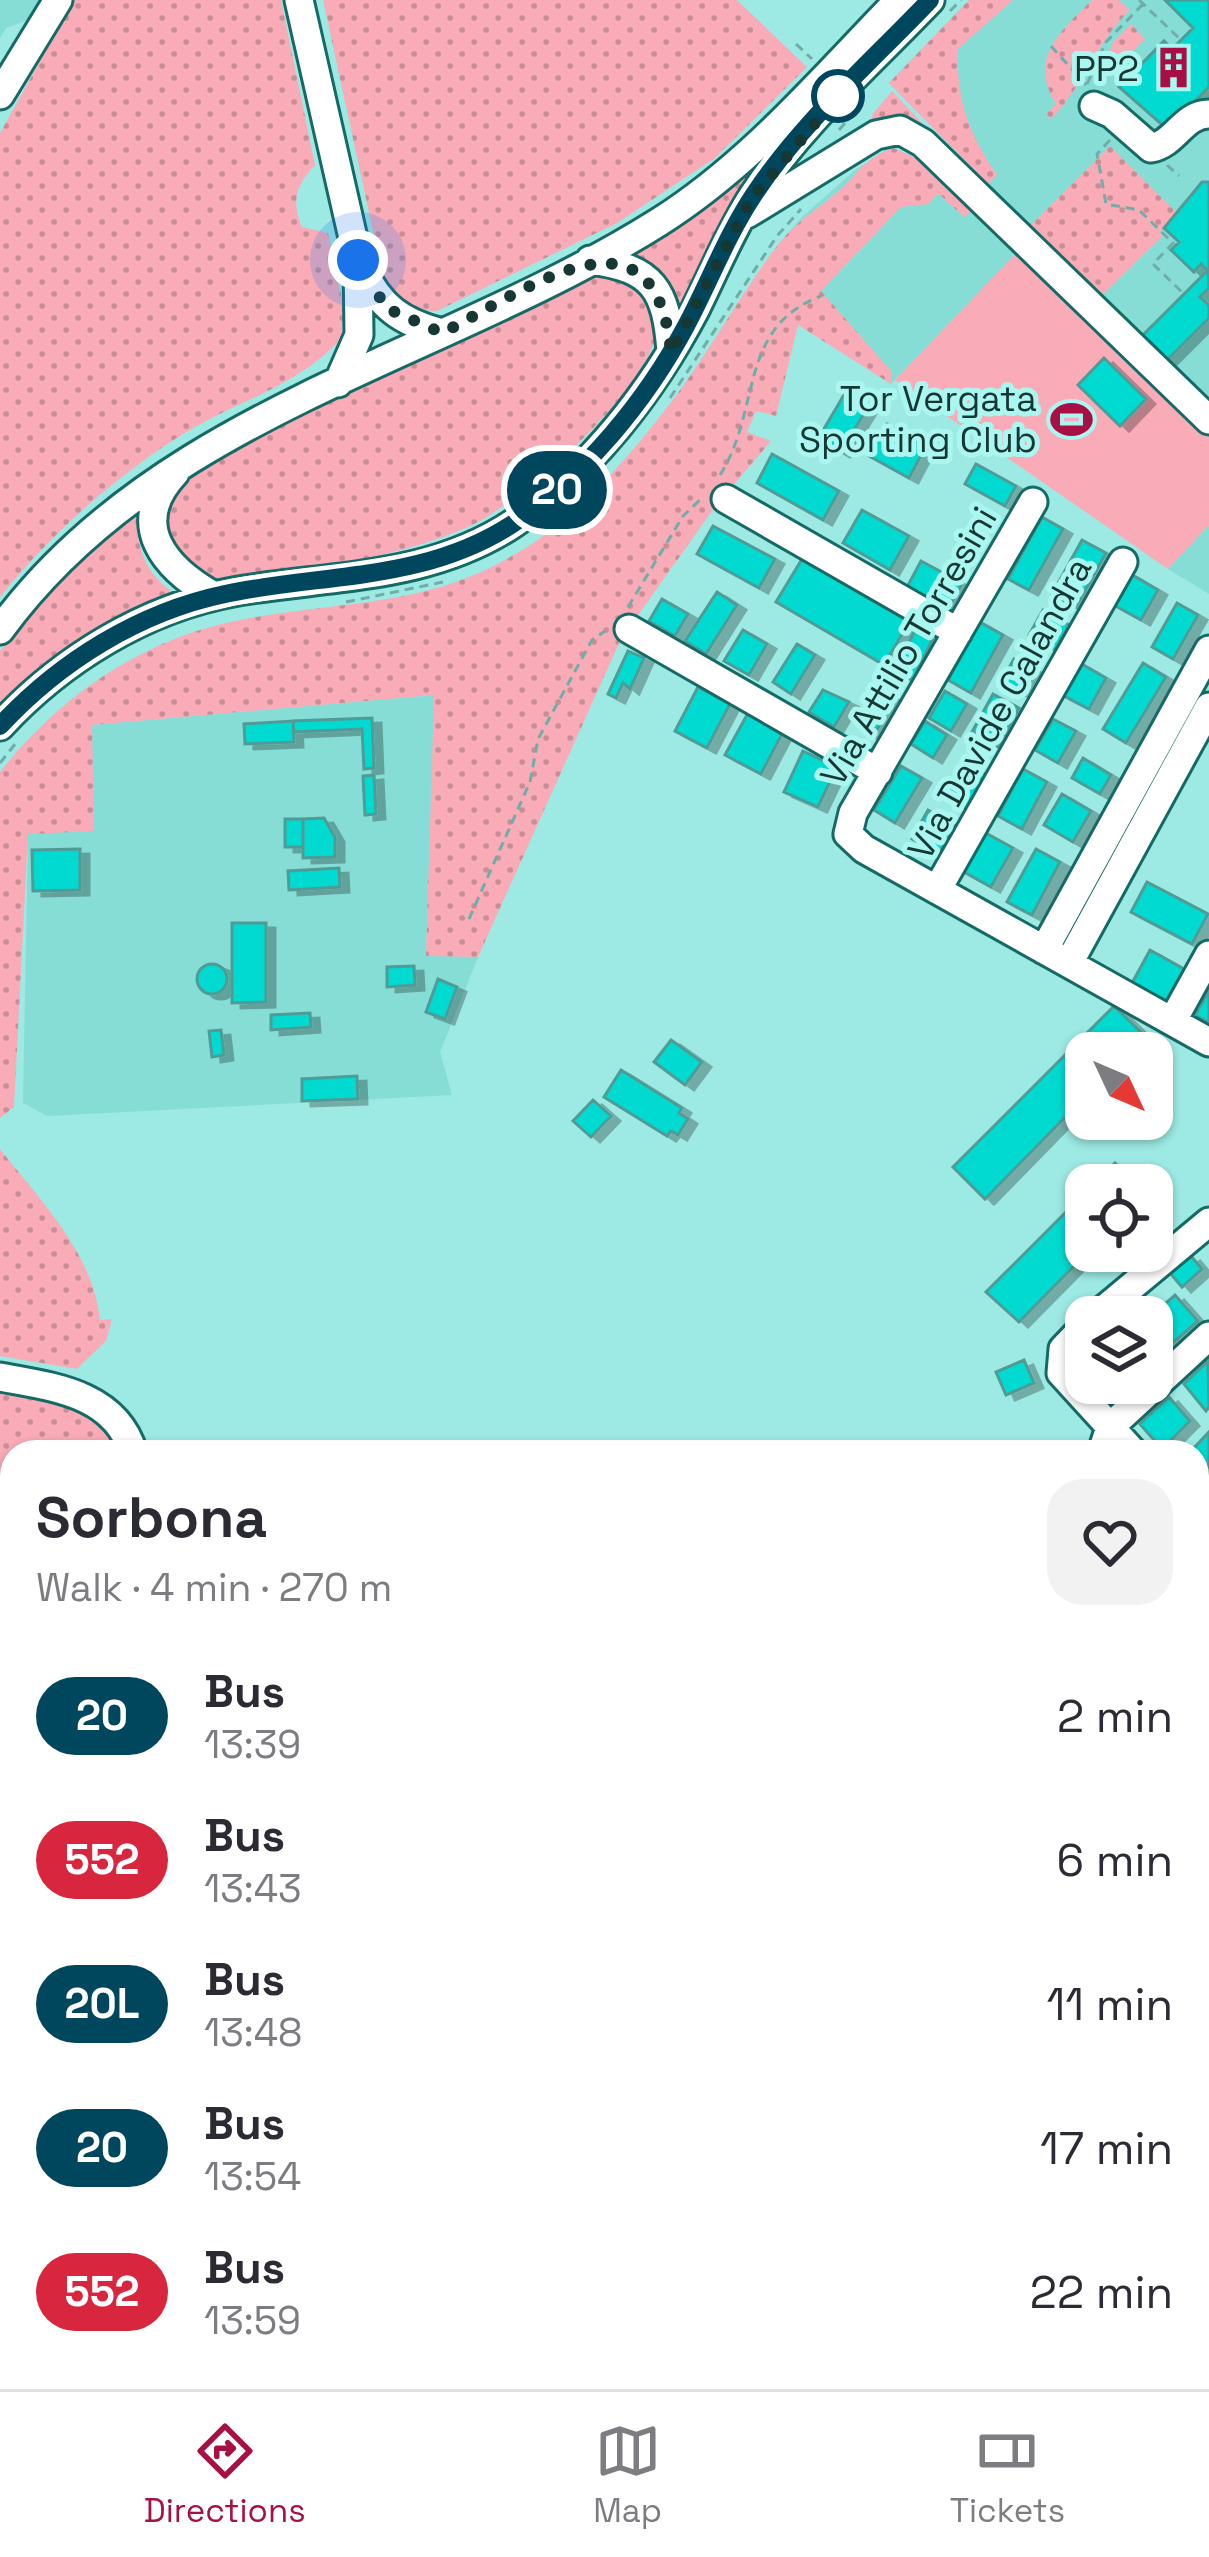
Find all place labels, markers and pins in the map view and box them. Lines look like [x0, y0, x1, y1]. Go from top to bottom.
building icon: PP2 [1150, 45, 1196, 91]
place label: PP2 [1074, 46, 1139, 92]
unlabelled marker [813, 71, 863, 121]
place label: Tor Vergata Sporting Club [799, 376, 1037, 463]
sports icon: Tor Vergata Sporting Club [1048, 396, 1094, 442]

